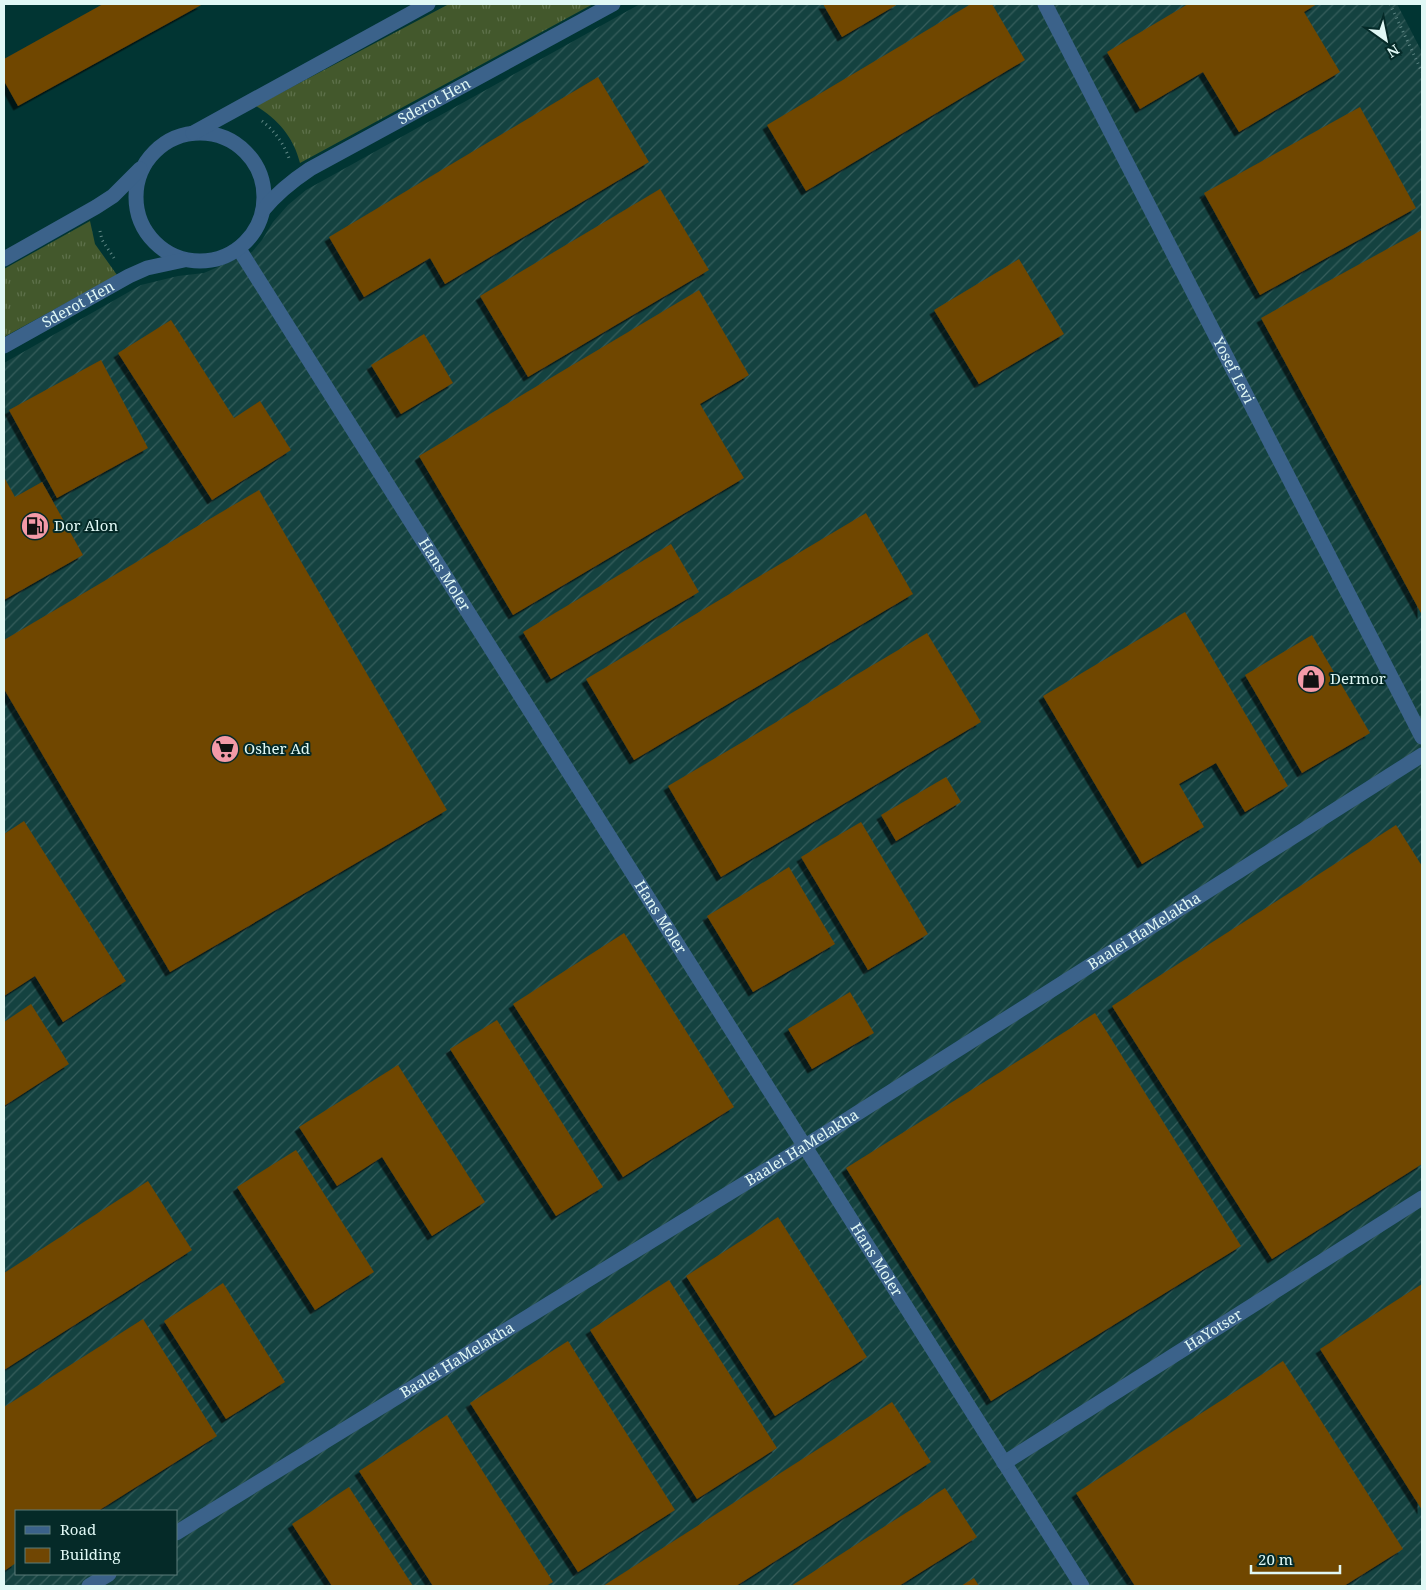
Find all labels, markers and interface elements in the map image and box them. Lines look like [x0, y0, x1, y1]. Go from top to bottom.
north arrow [1361, 15, 1411, 65]
text: N [1384, 40, 1403, 62]
street label: Sderot Hen [394, 72, 474, 128]
street label: Sderot Hen [38, 275, 118, 332]
street label: Yosef Levi [1208, 332, 1260, 407]
fuel station icon: Dor Alon [20, 511, 50, 541]
place label: Dor Alon [54, 515, 118, 535]
street label: Hans Moler [415, 534, 476, 615]
shop icon: Dermor [1296, 664, 1326, 694]
place label: Dermor [1330, 668, 1386, 688]
supermarket icon: Osher Ad [210, 734, 240, 764]
place label: Osher Ad [244, 738, 310, 758]
street label: Hans Moler [631, 876, 692, 957]
street label: Baalei HaMelakha [1083, 887, 1204, 974]
street label: Baalei HaMelakha [741, 1104, 862, 1190]
street label: Hans Moler [847, 1219, 908, 1300]
street label: HaYotser [1180, 1304, 1246, 1355]
street label: Baalei HaMelakha [396, 1317, 517, 1402]
legend [15, 1510, 178, 1575]
text: Road [60, 1519, 96, 1539]
scale bar [1251, 1542, 1340, 1574]
text: Building [60, 1544, 121, 1564]
text: 20 m [1258, 1549, 1293, 1569]

